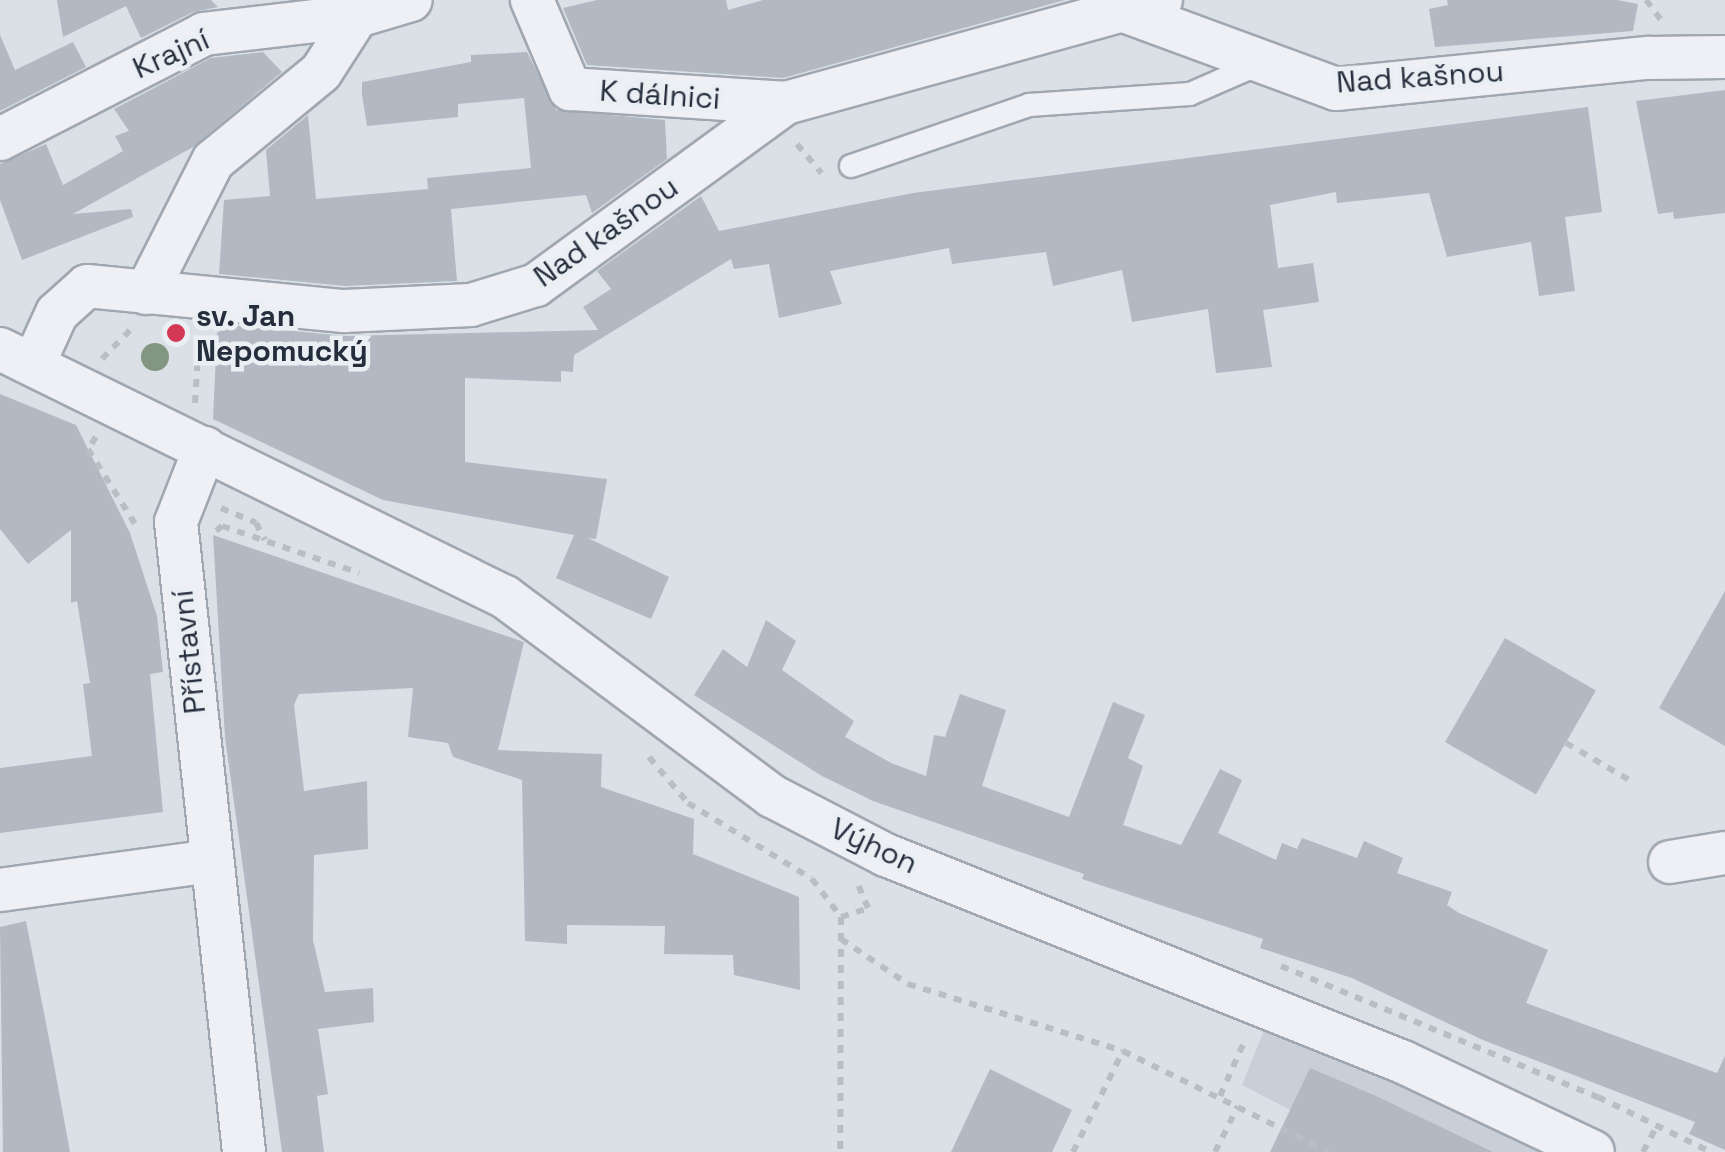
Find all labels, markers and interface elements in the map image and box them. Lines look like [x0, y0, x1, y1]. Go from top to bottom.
street label: Krajní [127, 21, 215, 87]
street label: Nad kašnou [1335, 53, 1505, 101]
street label: K dálnici [598, 73, 722, 117]
street label: Nad kašnou [527, 169, 685, 295]
place label: sv. Jan Nepomucký [196, 298, 368, 368]
marker: sv. Jan Nepomucký [165, 322, 187, 344]
street label: Přístavní [165, 588, 213, 716]
street label: Výhon [825, 810, 923, 882]

